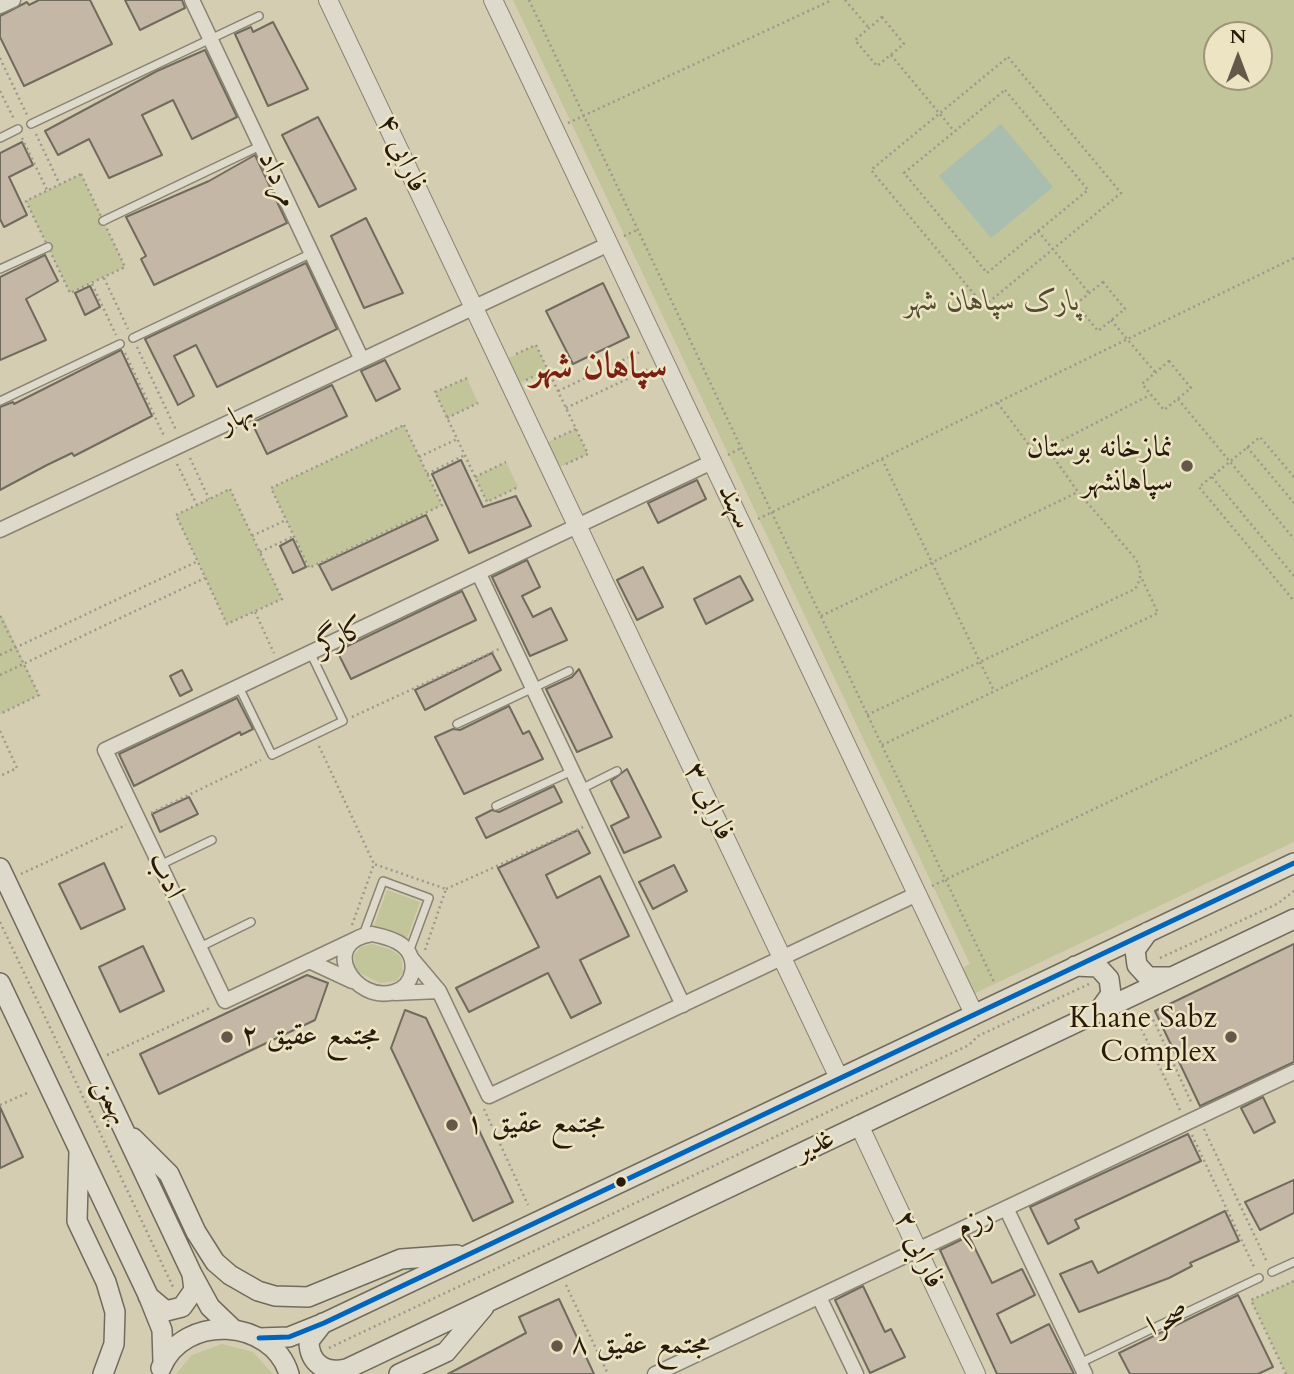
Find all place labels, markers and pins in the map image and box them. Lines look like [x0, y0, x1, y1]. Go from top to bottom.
place label: نمازخانه بوستان سپاهانشهر [1026, 431, 1173, 502]
marker: نمازخانه بوستان سپاهانشهر [1179, 458, 1195, 474]
place label: Khane Sabz Complex [1069, 1002, 1217, 1072]
place label: مجتمع عقیق ۲ [241, 1019, 380, 1055]
marker: مجتمع عقیق ۲ [219, 1029, 235, 1045]
marker: Khane Sabz Complex [1223, 1029, 1239, 1045]
place label: مجتمع عقیق ۱ [466, 1107, 605, 1143]
marker: مجتمع عقیق ۱ [444, 1117, 460, 1133]
unlabelled marker [614, 1175, 628, 1189]
place label: مجتمع عقیق ۸ [571, 1328, 710, 1364]
marker: مجتمع عقیق ۸ [549, 1338, 565, 1354]

